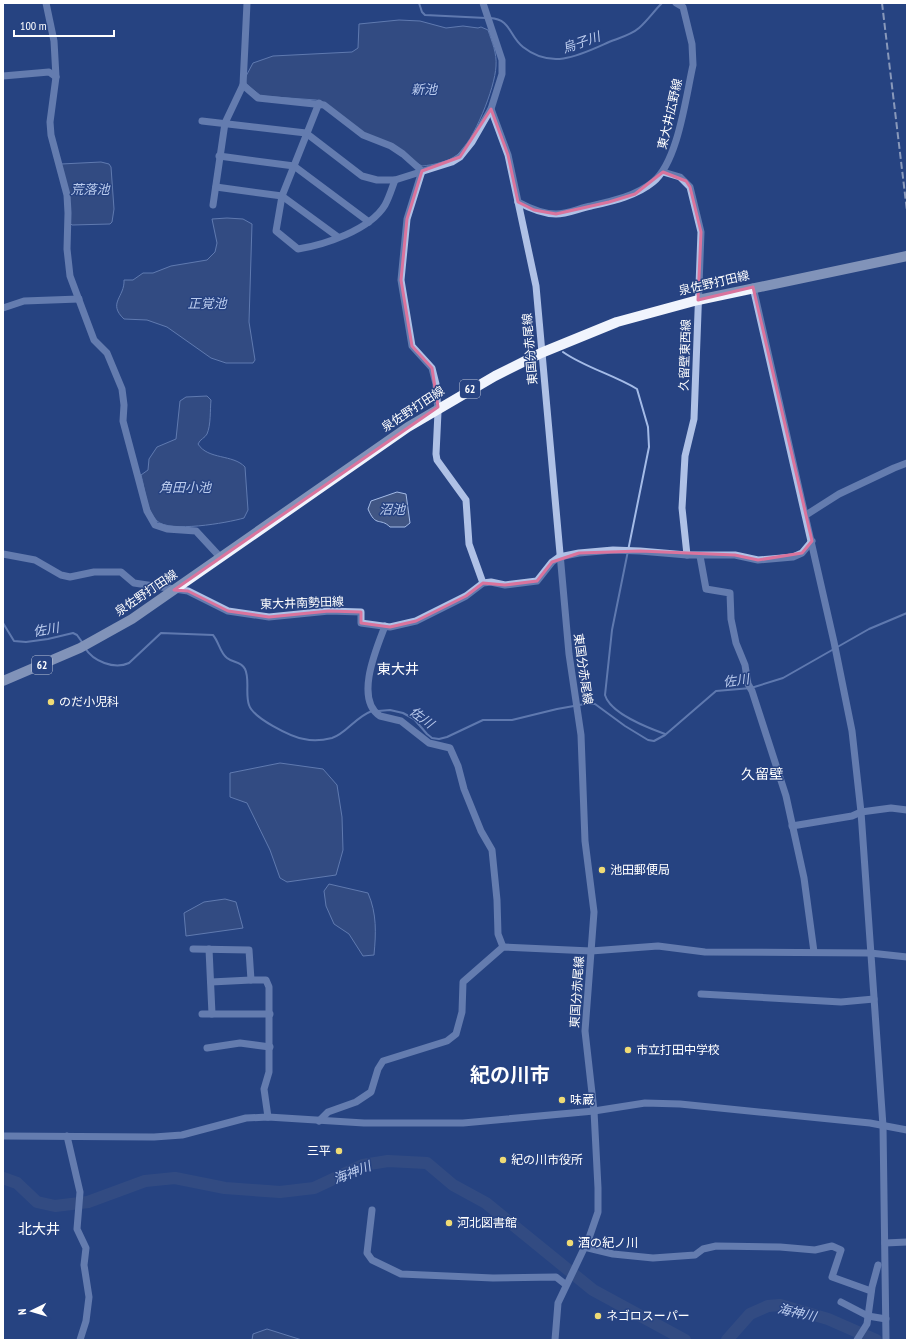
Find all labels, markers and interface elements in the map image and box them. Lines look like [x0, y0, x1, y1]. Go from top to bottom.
scale bar [14, 12, 114, 38]
text: 100 m [20, 18, 47, 33]
water label: 烏子川 [560, 27, 604, 57]
street label: 東大井広野線 [654, 77, 685, 151]
water label: 新池 [411, 81, 439, 98]
water label: 荒落池 [70, 181, 111, 198]
street label: 泉佐野打田線 [677, 267, 751, 298]
water label: 正覚池 [187, 295, 228, 312]
street label: 東国分赤尾線 [519, 313, 540, 386]
street label: 久留壁東西線 [676, 319, 693, 391]
road number: 62 [460, 380, 480, 398]
street label: 泉佐野打田線 [378, 383, 447, 434]
water label: 角田小池 [159, 479, 213, 496]
water label: 沼池 [379, 501, 407, 518]
street label: 泉佐野打田線 [112, 566, 180, 619]
street label: 東大井南勢田線 [260, 594, 344, 611]
water label: 佐川 [32, 619, 62, 640]
street label: 東国分赤尾線 [571, 632, 596, 706]
road number: 62 [32, 656, 52, 674]
district label: 東大井 [377, 660, 419, 678]
water label: 佐川 [722, 670, 752, 691]
place label: のだ小児科 [59, 694, 119, 709]
marker: のだ小児科 [46, 697, 56, 707]
water label: 佐川 [406, 703, 439, 733]
district label: 久留壁 [741, 765, 783, 783]
place label: 池田郵便局 [610, 862, 670, 877]
marker: 池田郵便局 [597, 865, 607, 875]
street label: 東国分赤尾線 [567, 956, 586, 1028]
place label: 市立打田中学校 [636, 1042, 720, 1057]
marker: 市立打田中学校 [623, 1045, 633, 1055]
district label: 紀の川市 [470, 1062, 550, 1088]
place label: 味蔵 [570, 1092, 594, 1107]
marker: 味蔵 [557, 1095, 567, 1105]
place label: 三平 [307, 1143, 331, 1158]
marker: 三平 [334, 1146, 344, 1156]
place label: 紀の川市役所 [511, 1152, 583, 1167]
marker: 紀の川市役所 [498, 1155, 508, 1165]
water label: 海神川 [331, 1157, 375, 1187]
place label: 河北図書館 [457, 1215, 517, 1230]
marker: 河北図書館 [444, 1218, 454, 1228]
district label: 北大井 [18, 1220, 60, 1238]
place label: 酒の紀ノ川 [578, 1235, 638, 1250]
marker: 酒の紀ノ川 [565, 1238, 575, 1248]
north arrow [12, 1291, 52, 1331]
water label: 海神川 [776, 1300, 820, 1326]
text: N [15, 1308, 29, 1315]
place label: ネゴロスーパー [606, 1308, 690, 1323]
marker: ネゴロスーパー [593, 1311, 603, 1321]

